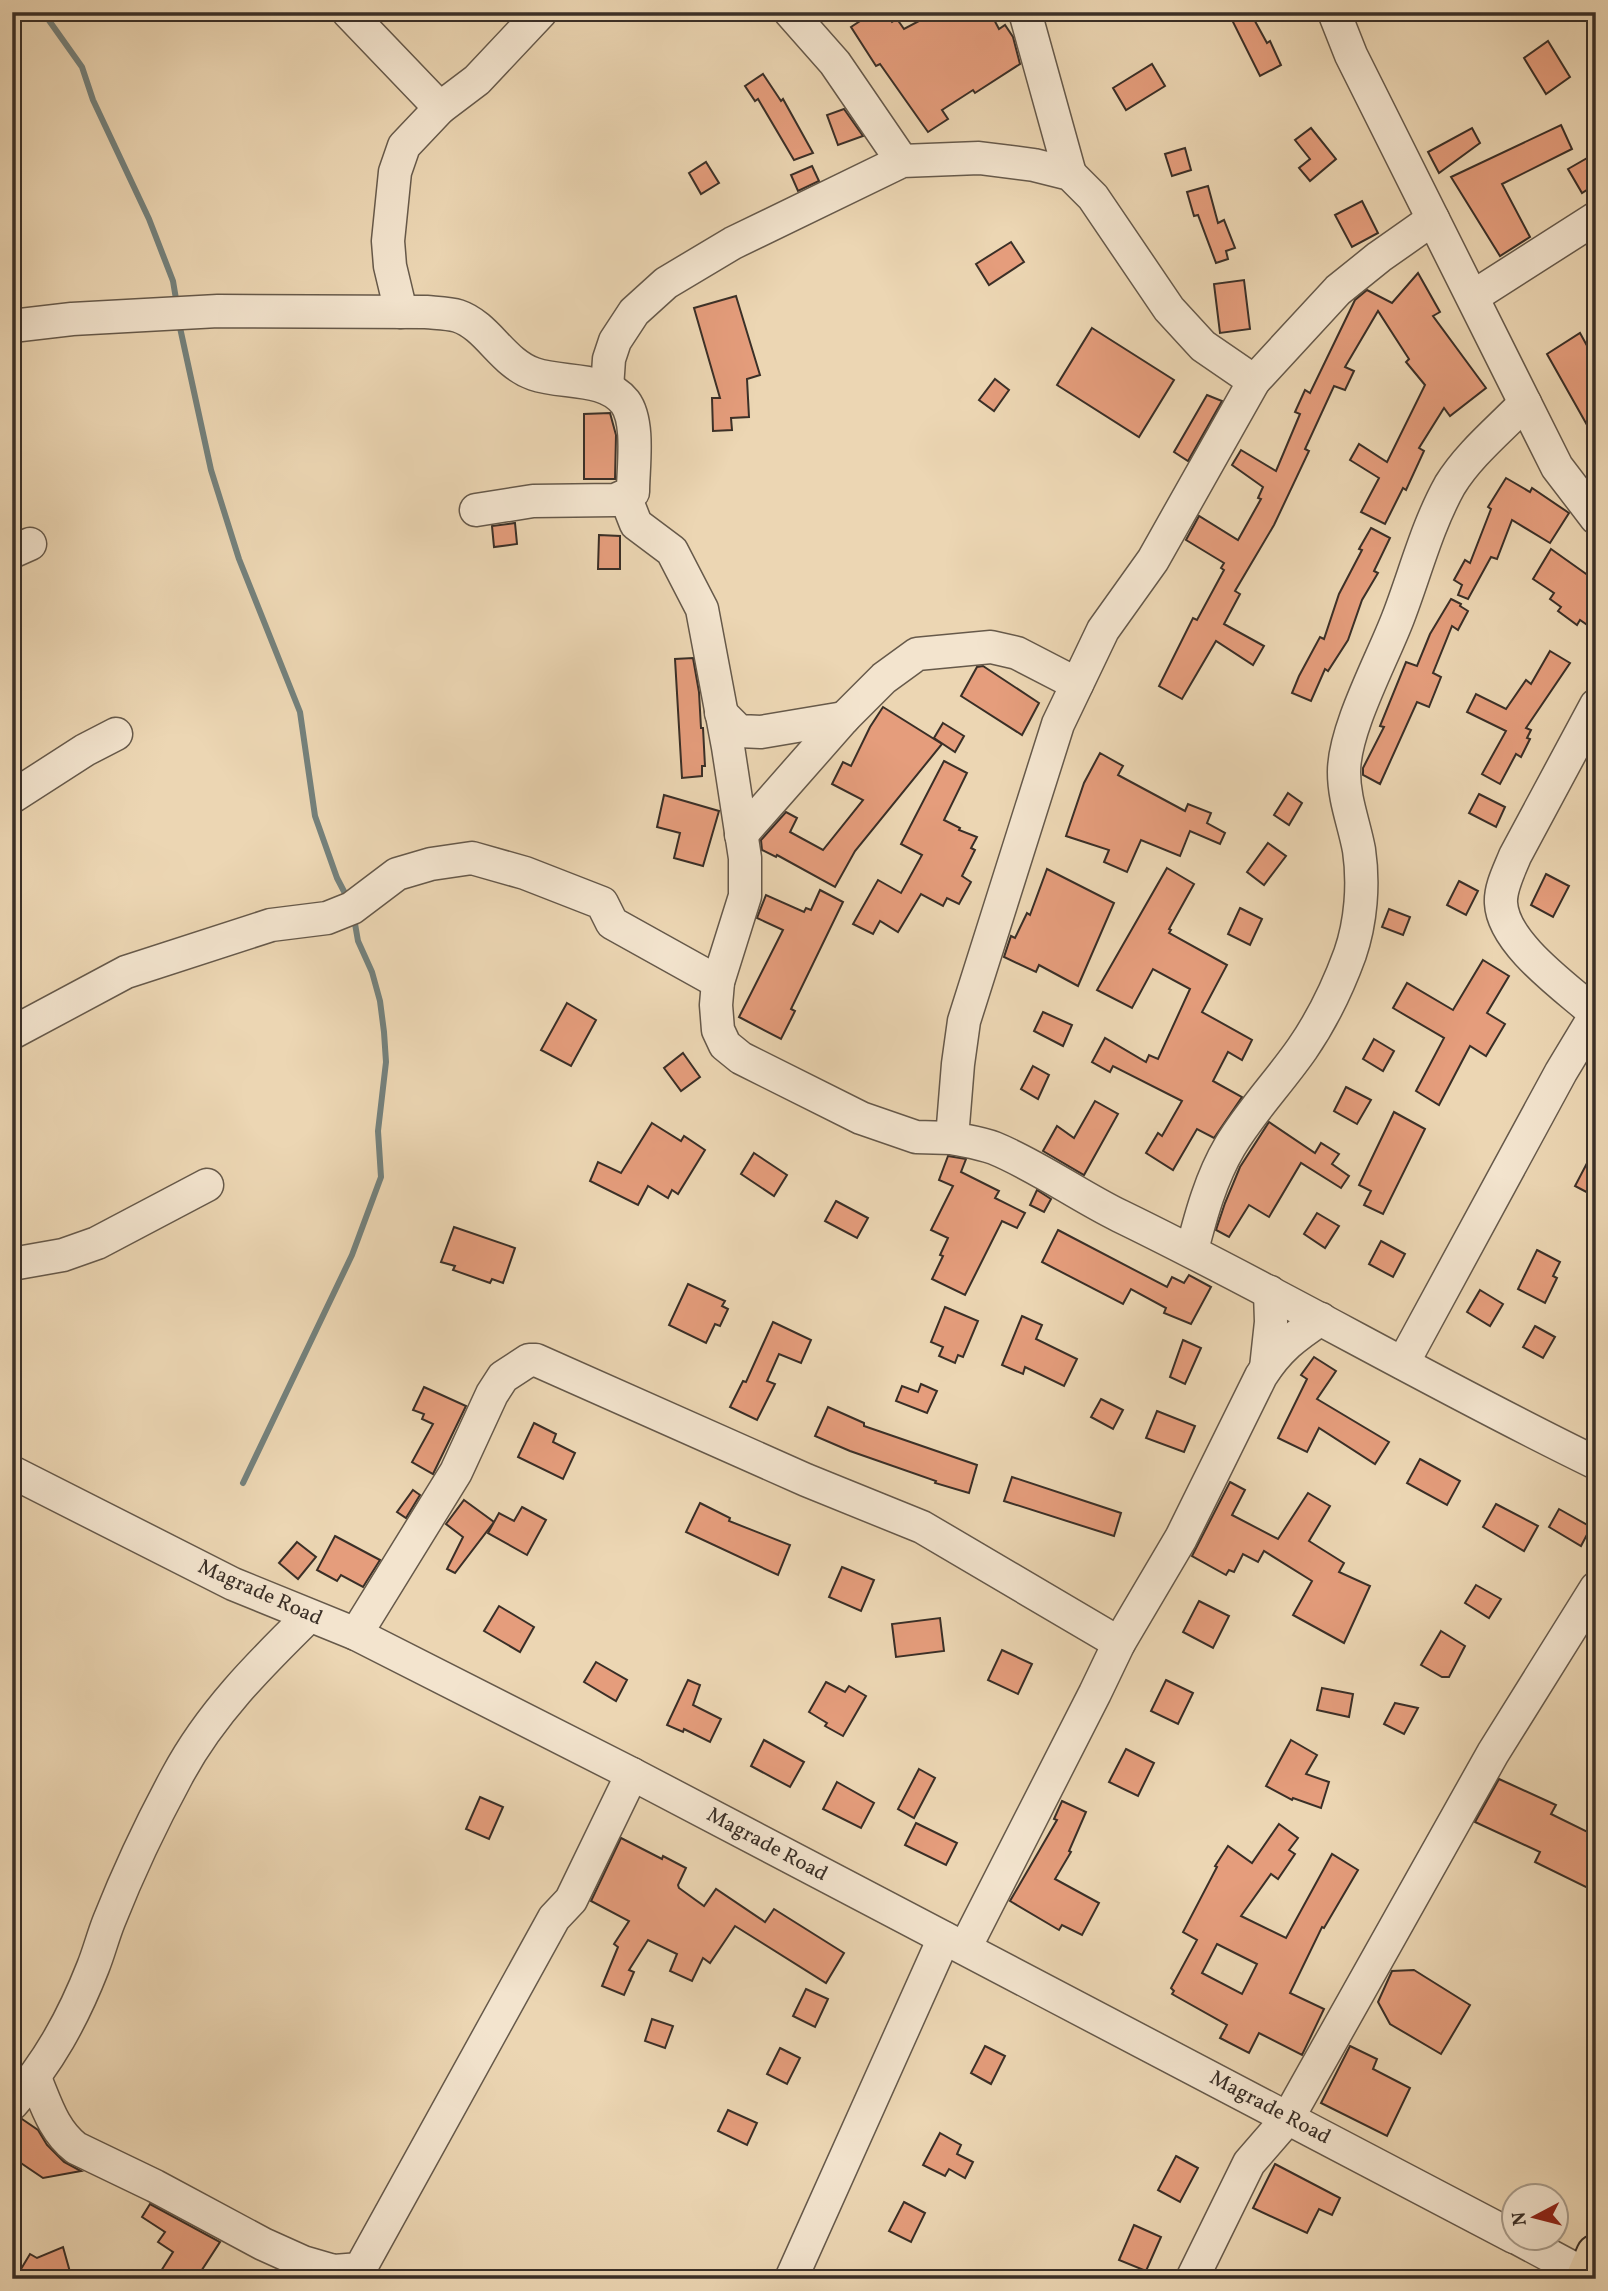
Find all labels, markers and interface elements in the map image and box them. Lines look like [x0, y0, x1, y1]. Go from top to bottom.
street label: Magrade Road [193, 1553, 327, 1633]
street label: Magrade Road [701, 1801, 833, 1889]
street label: Magrade Road [1204, 2064, 1336, 2152]
north arrow [1500, 2182, 1570, 2252]
text: N [1506, 2210, 1534, 2227]

